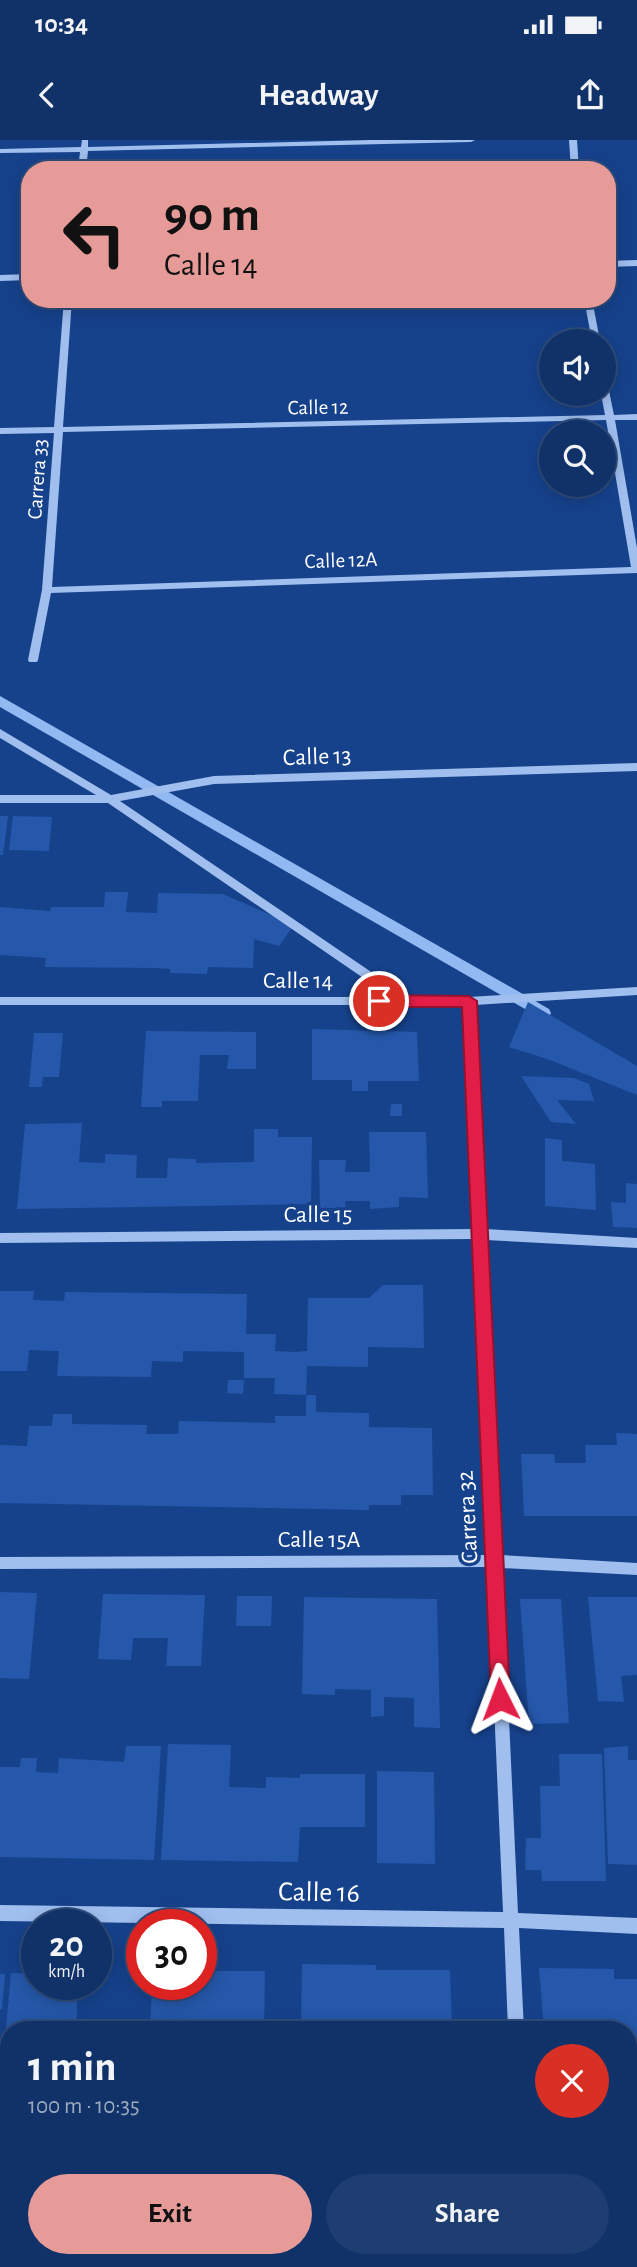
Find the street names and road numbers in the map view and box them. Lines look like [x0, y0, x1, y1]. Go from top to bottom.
street label: Calle 12 [287, 396, 349, 419]
street label: Carrera 33 [24, 438, 51, 520]
street label: Calle 12A [304, 549, 378, 572]
street label: Calle 13 [282, 744, 352, 770]
street label: Calle 14 [263, 969, 333, 993]
street label: Calle 15 [284, 1203, 352, 1227]
street label: Carrera 32 [454, 1470, 482, 1564]
street label: Calle 15A [278, 1528, 360, 1552]
street label: Calle 16 [278, 1878, 360, 1908]

